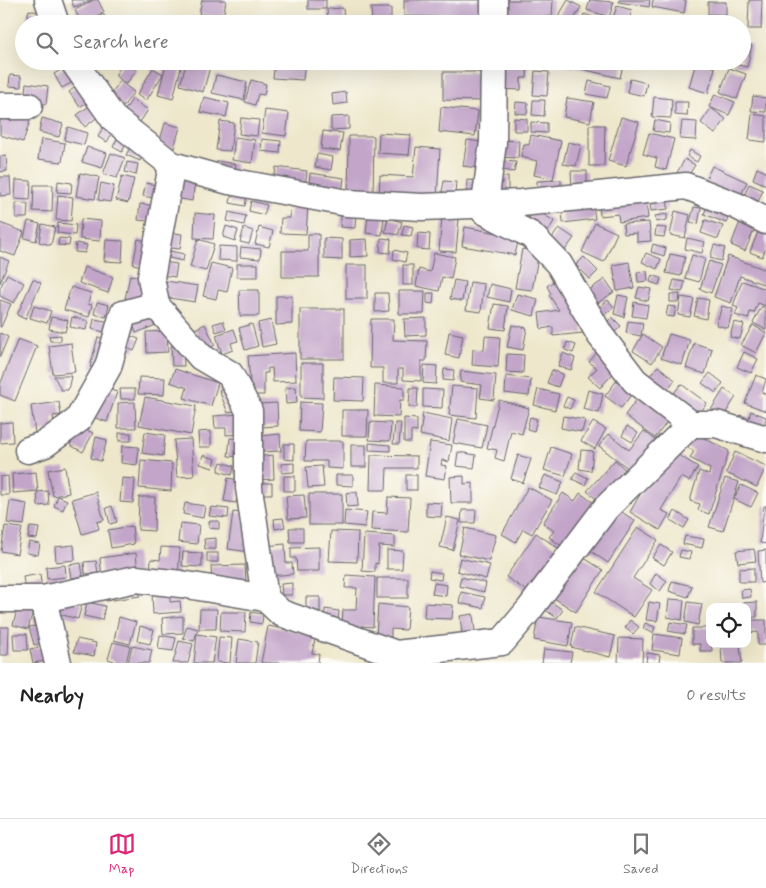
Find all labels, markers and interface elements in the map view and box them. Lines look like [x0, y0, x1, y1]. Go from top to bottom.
search box [15, 15, 751, 70]
icon: search [33, 29, 61, 57]
text: Search here [73, 30, 169, 55]
map controls [706, 603, 751, 648]
button: locate [706, 603, 751, 648]
text: Nearby [20, 682, 84, 710]
text: 0 results [686, 685, 746, 706]
tab: Map [108, 830, 136, 878]
tab: Directions [351, 830, 408, 878]
tab: Saved [623, 830, 658, 878]

